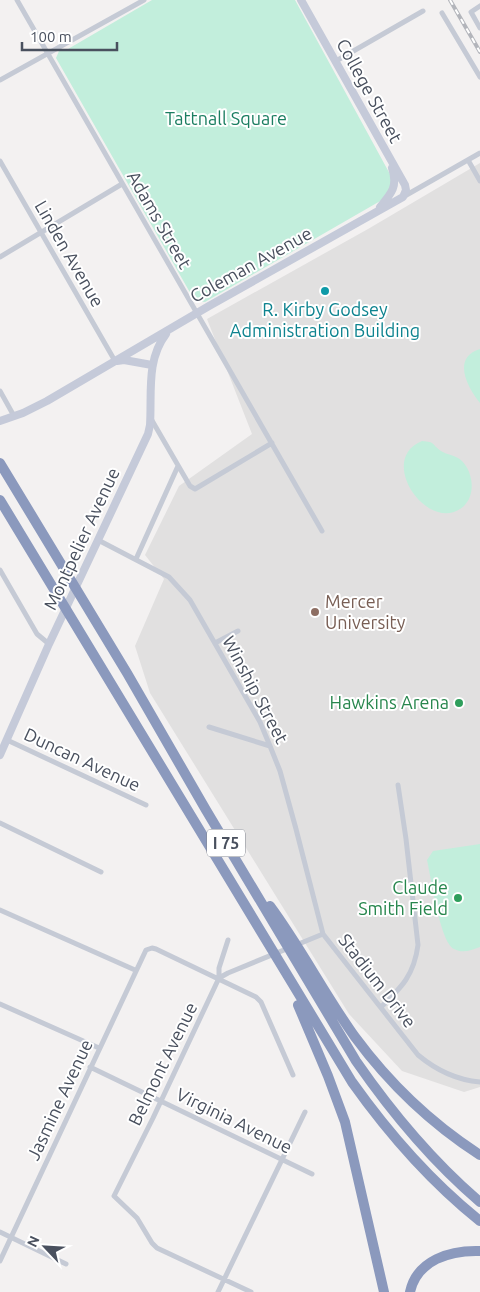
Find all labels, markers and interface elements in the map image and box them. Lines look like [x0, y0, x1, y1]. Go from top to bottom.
scale bar [22, 20, 118, 52]
text: 100 m [30, 28, 72, 45]
street label: College Street [333, 35, 407, 146]
park label: Tattnall Square [165, 108, 287, 128]
street label: Adams Street [124, 167, 196, 272]
street label: Linden Avenue [31, 197, 108, 310]
street label: Coleman Avenue [186, 222, 315, 306]
marker: R. Kirby Godsey Administration Building [319, 285, 331, 297]
place label: R. Kirby Godsey Administration Building [230, 299, 420, 340]
street label: Montpelier Avenue [39, 464, 123, 613]
place label: Mercer University [325, 591, 406, 632]
marker: Mercer University [309, 606, 321, 618]
street label: Winship Street [219, 632, 293, 747]
place label: Hawkins Arena [330, 692, 449, 712]
marker: Hawkins Arena [453, 697, 465, 709]
street label: Duncan Avenue [21, 723, 144, 795]
road number: I 75 [207, 830, 245, 856]
place label: Claude Smith Field [358, 877, 448, 918]
marker: Claude Smith Field [452, 892, 464, 904]
street label: Stadium Drive [335, 930, 420, 1031]
street label: Belmont Avenue [124, 999, 201, 1128]
street label: Jasmine Avenue [22, 1036, 96, 1163]
street label: Virginia Avenue [173, 1083, 296, 1157]
north arrow [20, 1222, 70, 1272]
text: N [24, 1233, 43, 1250]

